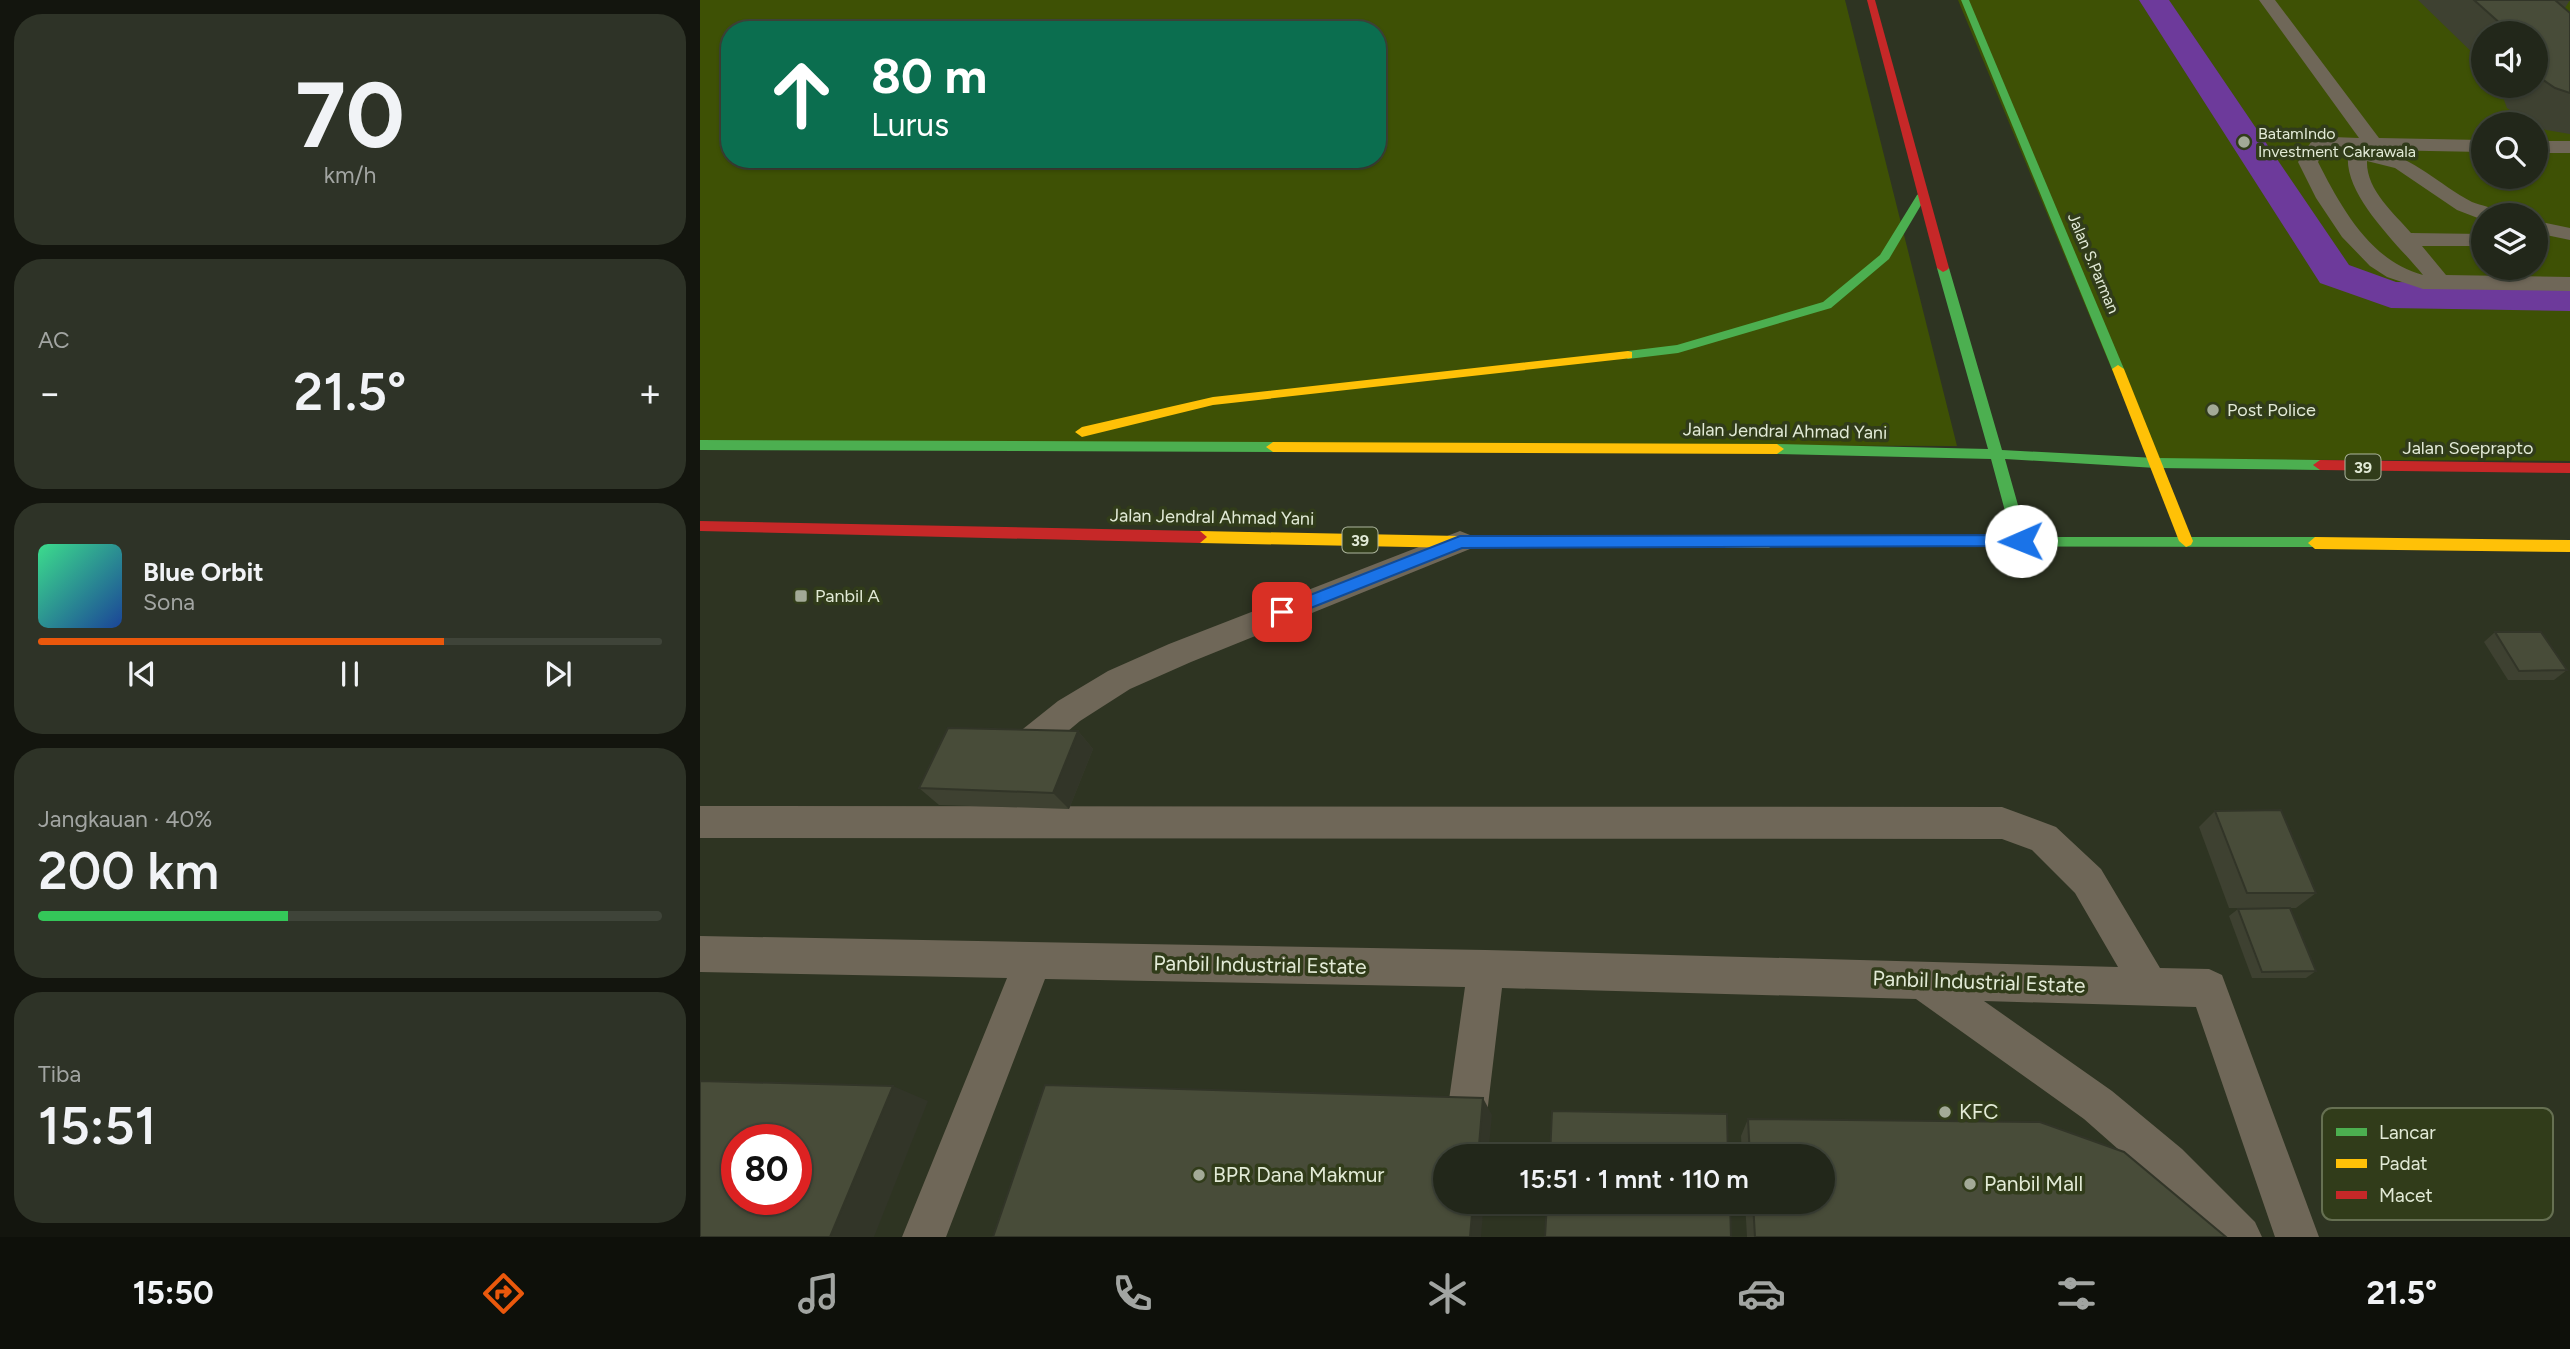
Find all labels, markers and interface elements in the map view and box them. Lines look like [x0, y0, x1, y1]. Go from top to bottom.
map controls [2471, 21, 2548, 280]
button: sound [2471, 21, 2548, 98]
text: 80 m [871, 46, 987, 105]
icon: ahead [756, 49, 847, 140]
text: 70 [295, 61, 405, 170]
text: Lurus [871, 106, 949, 144]
button: search [2471, 112, 2548, 189]
place label: BatamIndo Investment Cakrawala [2258, 124, 2416, 161]
marker: BatamIndo Investment Cakrawala [2236, 134, 2252, 150]
text: km/h [324, 161, 376, 189]
button: layers [2471, 203, 2548, 280]
street label: Jalan S.Parman [2064, 210, 2123, 316]
text: AC [38, 326, 70, 354]
text: 21.5° [293, 361, 407, 423]
text: − [38, 370, 62, 416]
text: + [638, 370, 662, 416]
place label: Post Police [2227, 399, 2316, 421]
marker: Post Police [2205, 402, 2221, 418]
street label: Jalan Jendral Ahmad Yani [1683, 418, 1887, 444]
street label: Jalan Soeprapto [2402, 437, 2534, 459]
road number: 39 [2346, 454, 2380, 480]
street label: Jalan Jendral Ahmad Yani [1110, 504, 1314, 530]
position arrow [1984, 504, 2058, 578]
road number: 39 [1342, 527, 1378, 552]
text: Blue Orbit [143, 556, 264, 588]
pin [1252, 582, 1312, 642]
place label: Panbil A [815, 585, 880, 607]
text: Sona [143, 588, 195, 616]
marker: Panbil A [793, 588, 809, 604]
icon: arrive [1263, 593, 1301, 631]
icon: previous [123, 655, 161, 693]
icon: pause [331, 655, 369, 693]
icon: next [539, 655, 577, 693]
text: Jangkauan · 40% [38, 805, 212, 833]
text: 200 km [38, 840, 219, 902]
street label: Panbil Industrial Estate [1153, 950, 1367, 979]
street label: Panbil Industrial Estate [1872, 965, 2086, 998]
text: Tiba [38, 1060, 81, 1088]
text: 15:51 [38, 1095, 156, 1157]
place label: KFC [1959, 1099, 1998, 1124]
marker: KFC [1937, 1104, 1953, 1120]
legend [2322, 1108, 2553, 1220]
text: Lancar [2379, 1121, 2436, 1144]
speed limit sign: 80 [721, 1124, 812, 1215]
text: Padat [2379, 1152, 2428, 1175]
place label: BPR Dana Makmur [1213, 1162, 1384, 1187]
text: 15:51 · 1 mnt · 110 m [1519, 1163, 1749, 1195]
marker: BPR Dana Makmur [1191, 1167, 1207, 1183]
place label: Panbil Mall [1984, 1171, 2083, 1196]
marker: Panbil Mall [1962, 1176, 1978, 1192]
text: Macet [2379, 1184, 2433, 1207]
icon: directions [479, 1269, 528, 1318]
icon: music [794, 1269, 843, 1318]
icon: phone [1108, 1269, 1157, 1318]
icon: climate [1423, 1269, 1472, 1318]
icon: car [1737, 1269, 1786, 1318]
icon: filters [2052, 1269, 2101, 1318]
text: 15:50 [133, 1274, 214, 1312]
text: 21.5° [2367, 1274, 2437, 1312]

